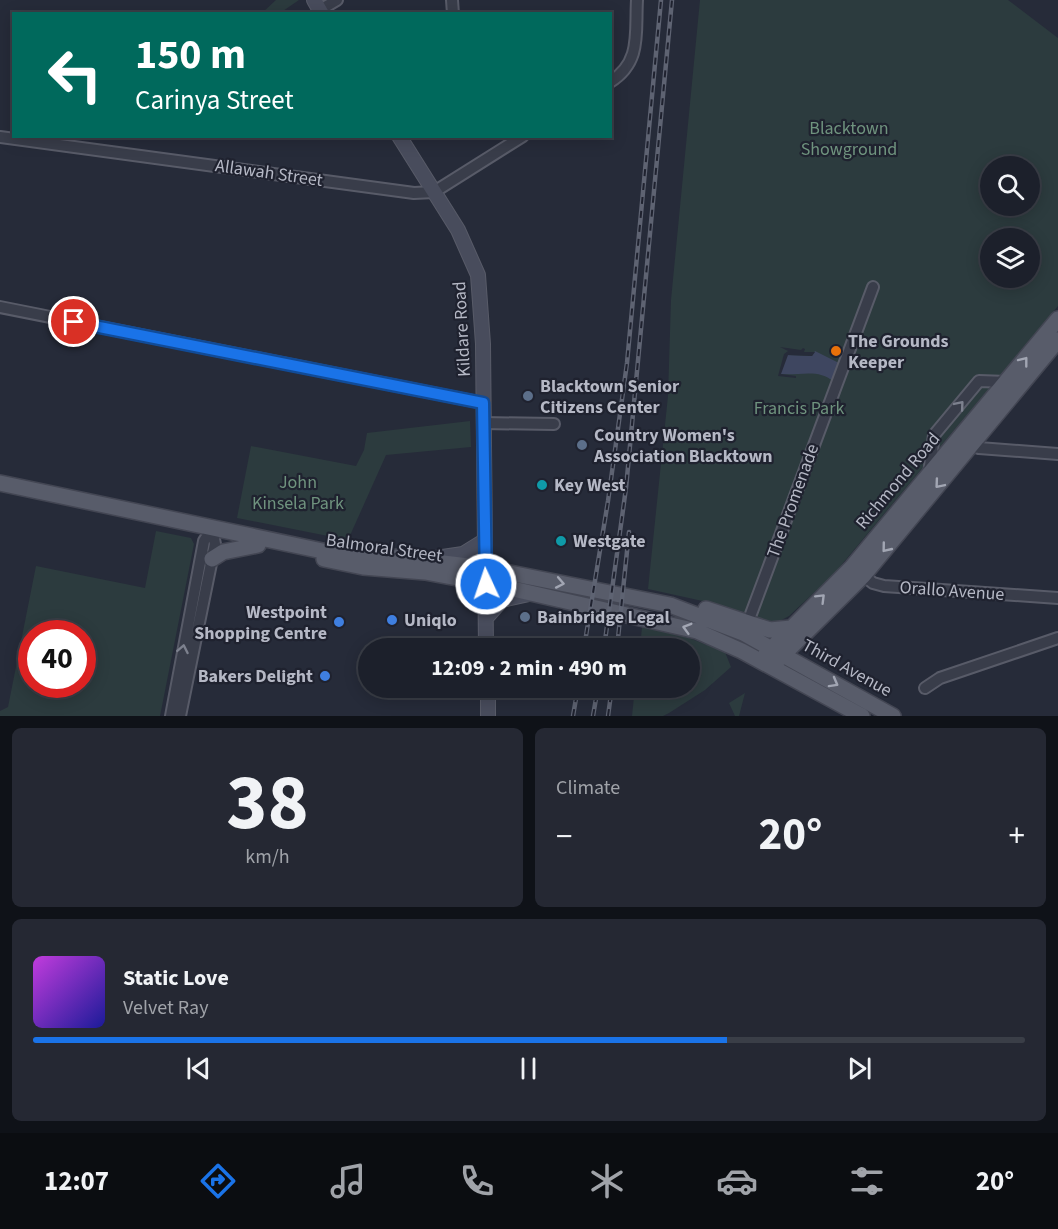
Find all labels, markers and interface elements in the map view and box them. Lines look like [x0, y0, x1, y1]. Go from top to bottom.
text: 150 m [135, 25, 246, 85]
icon: left [36, 36, 114, 114]
text: Carinya Street [135, 81, 294, 120]
park label: Blacktown Showground [801, 116, 897, 162]
street label: Allawah Street [214, 153, 324, 193]
map controls [980, 156, 1040, 288]
button: search [980, 156, 1040, 216]
button: layers [980, 228, 1040, 288]
street label: Kildare Road [447, 281, 477, 377]
pin [48, 296, 99, 347]
icon: arrive [57, 305, 90, 338]
place label: The Grounds Keeper [848, 329, 949, 375]
marker: The Grounds Keeper [829, 344, 843, 358]
one-way arrow [1016, 357, 1027, 368]
place label: Blacktown Senior Citizens Center [540, 374, 680, 420]
marker: Blacktown Senior Citizens Center [521, 389, 535, 403]
park label: Francis Park [754, 396, 844, 421]
one-way arrow [952, 401, 963, 412]
place label: Country Women's Association Blacktown [593, 423, 773, 469]
street label: Richmond Road [850, 427, 946, 535]
marker: Country Women's Association Blacktown [575, 438, 589, 452]
street label: The Promenade [761, 440, 825, 562]
park label: John Kinsela Park [252, 470, 344, 516]
place label: Key West [554, 473, 626, 498]
one-way arrow [935, 477, 946, 488]
marker: Key West [535, 478, 549, 492]
street label: Balmoral Street [324, 527, 444, 569]
place label: Westgate [573, 529, 646, 554]
marker: Westgate [554, 534, 568, 548]
one-way arrow [882, 541, 893, 552]
position arrow [454, 552, 518, 616]
street label: Orallo Avenue [899, 575, 1005, 607]
one-way arrow [555, 576, 565, 589]
one-way arrow [814, 594, 825, 605]
place label: Westpoint Shopping Centre [194, 600, 327, 646]
place label: Bainbridge Legal [537, 605, 670, 630]
place label: Uniqlo [404, 608, 457, 633]
marker: Bainbridge Legal [518, 610, 532, 624]
marker: Uniqlo [385, 613, 399, 627]
marker: Westpoint Shopping Centre [332, 615, 346, 629]
speed limit sign: 40 [18, 620, 96, 698]
one-way arrow [682, 623, 692, 635]
street label: Third Avenue [798, 633, 896, 703]
one-way arrow [176, 644, 189, 654]
text: 12:09 · 2 min · 490 m [431, 652, 627, 684]
place label: Bakers Delight [198, 664, 313, 689]
marker: Bakers Delight [318, 669, 332, 683]
one-way arrow [828, 676, 839, 687]
text: 38 [226, 748, 309, 859]
text: Climate [556, 774, 620, 802]
text: 20° [759, 803, 822, 867]
text: − [556, 813, 572, 860]
text: + [1009, 813, 1025, 860]
text: km/h [245, 843, 290, 871]
text: Static Love [123, 962, 229, 994]
text: Velvet Ray [123, 994, 209, 1022]
icon: previous [182, 1052, 215, 1085]
icon: pause [512, 1052, 545, 1085]
icon: next [843, 1052, 876, 1085]
icon: directions [197, 1160, 239, 1202]
icon: music [327, 1160, 369, 1202]
icon: phone [456, 1160, 498, 1202]
icon: climate [586, 1160, 628, 1202]
icon: car [716, 1160, 758, 1202]
icon: filters [846, 1160, 888, 1202]
text: 12:07 [44, 1162, 109, 1201]
text: 20° [976, 1162, 1014, 1201]

